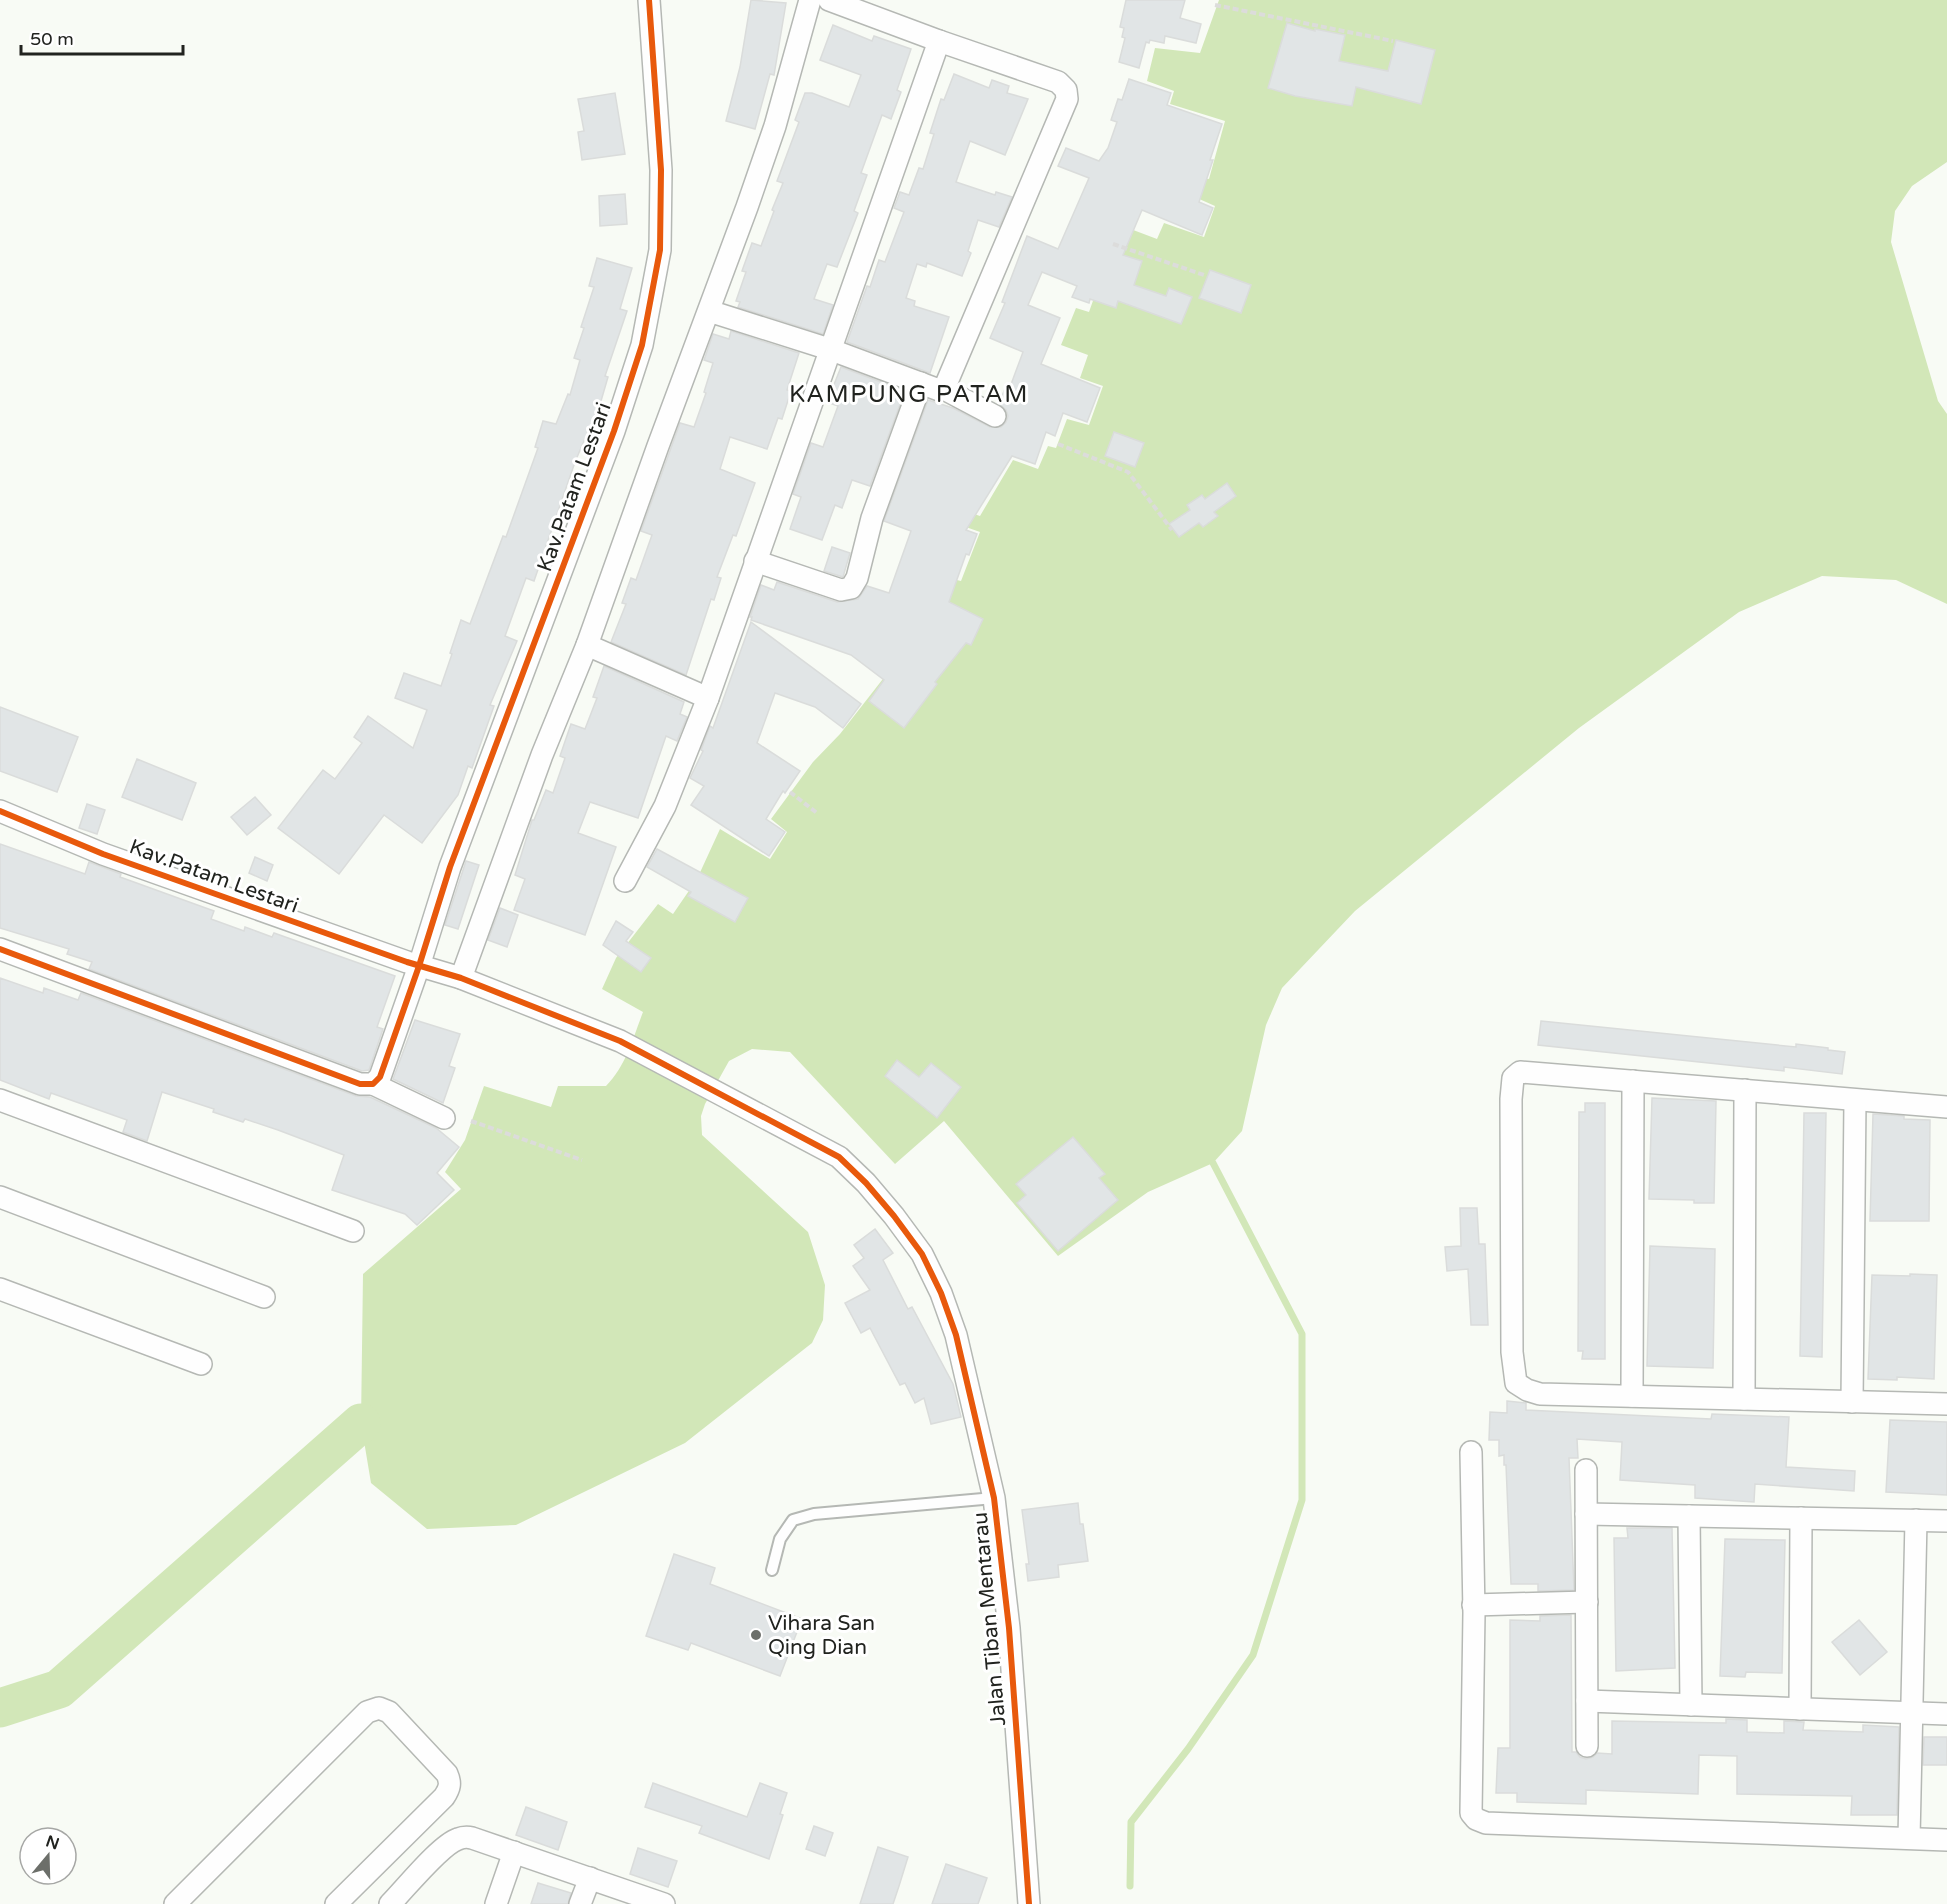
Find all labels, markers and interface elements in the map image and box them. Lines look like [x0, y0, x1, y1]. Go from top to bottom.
scale bar [21, 18, 183, 56]
text: 50 m [30, 28, 74, 50]
district label: KAMPUNG PATAM [789, 380, 1029, 409]
street label: Kav.Patam Lestari [532, 399, 617, 575]
street label: Kav.Patam Lestari [126, 834, 302, 919]
street label: Jalan Tiban Mentarau [968, 1511, 1011, 1727]
place label: Vihara San Qing Dian [768, 1611, 875, 1660]
marker: Vihara San Qing Dian [749, 1628, 763, 1642]
north arrow [18, 1826, 78, 1886]
text: N [43, 1831, 62, 1854]

